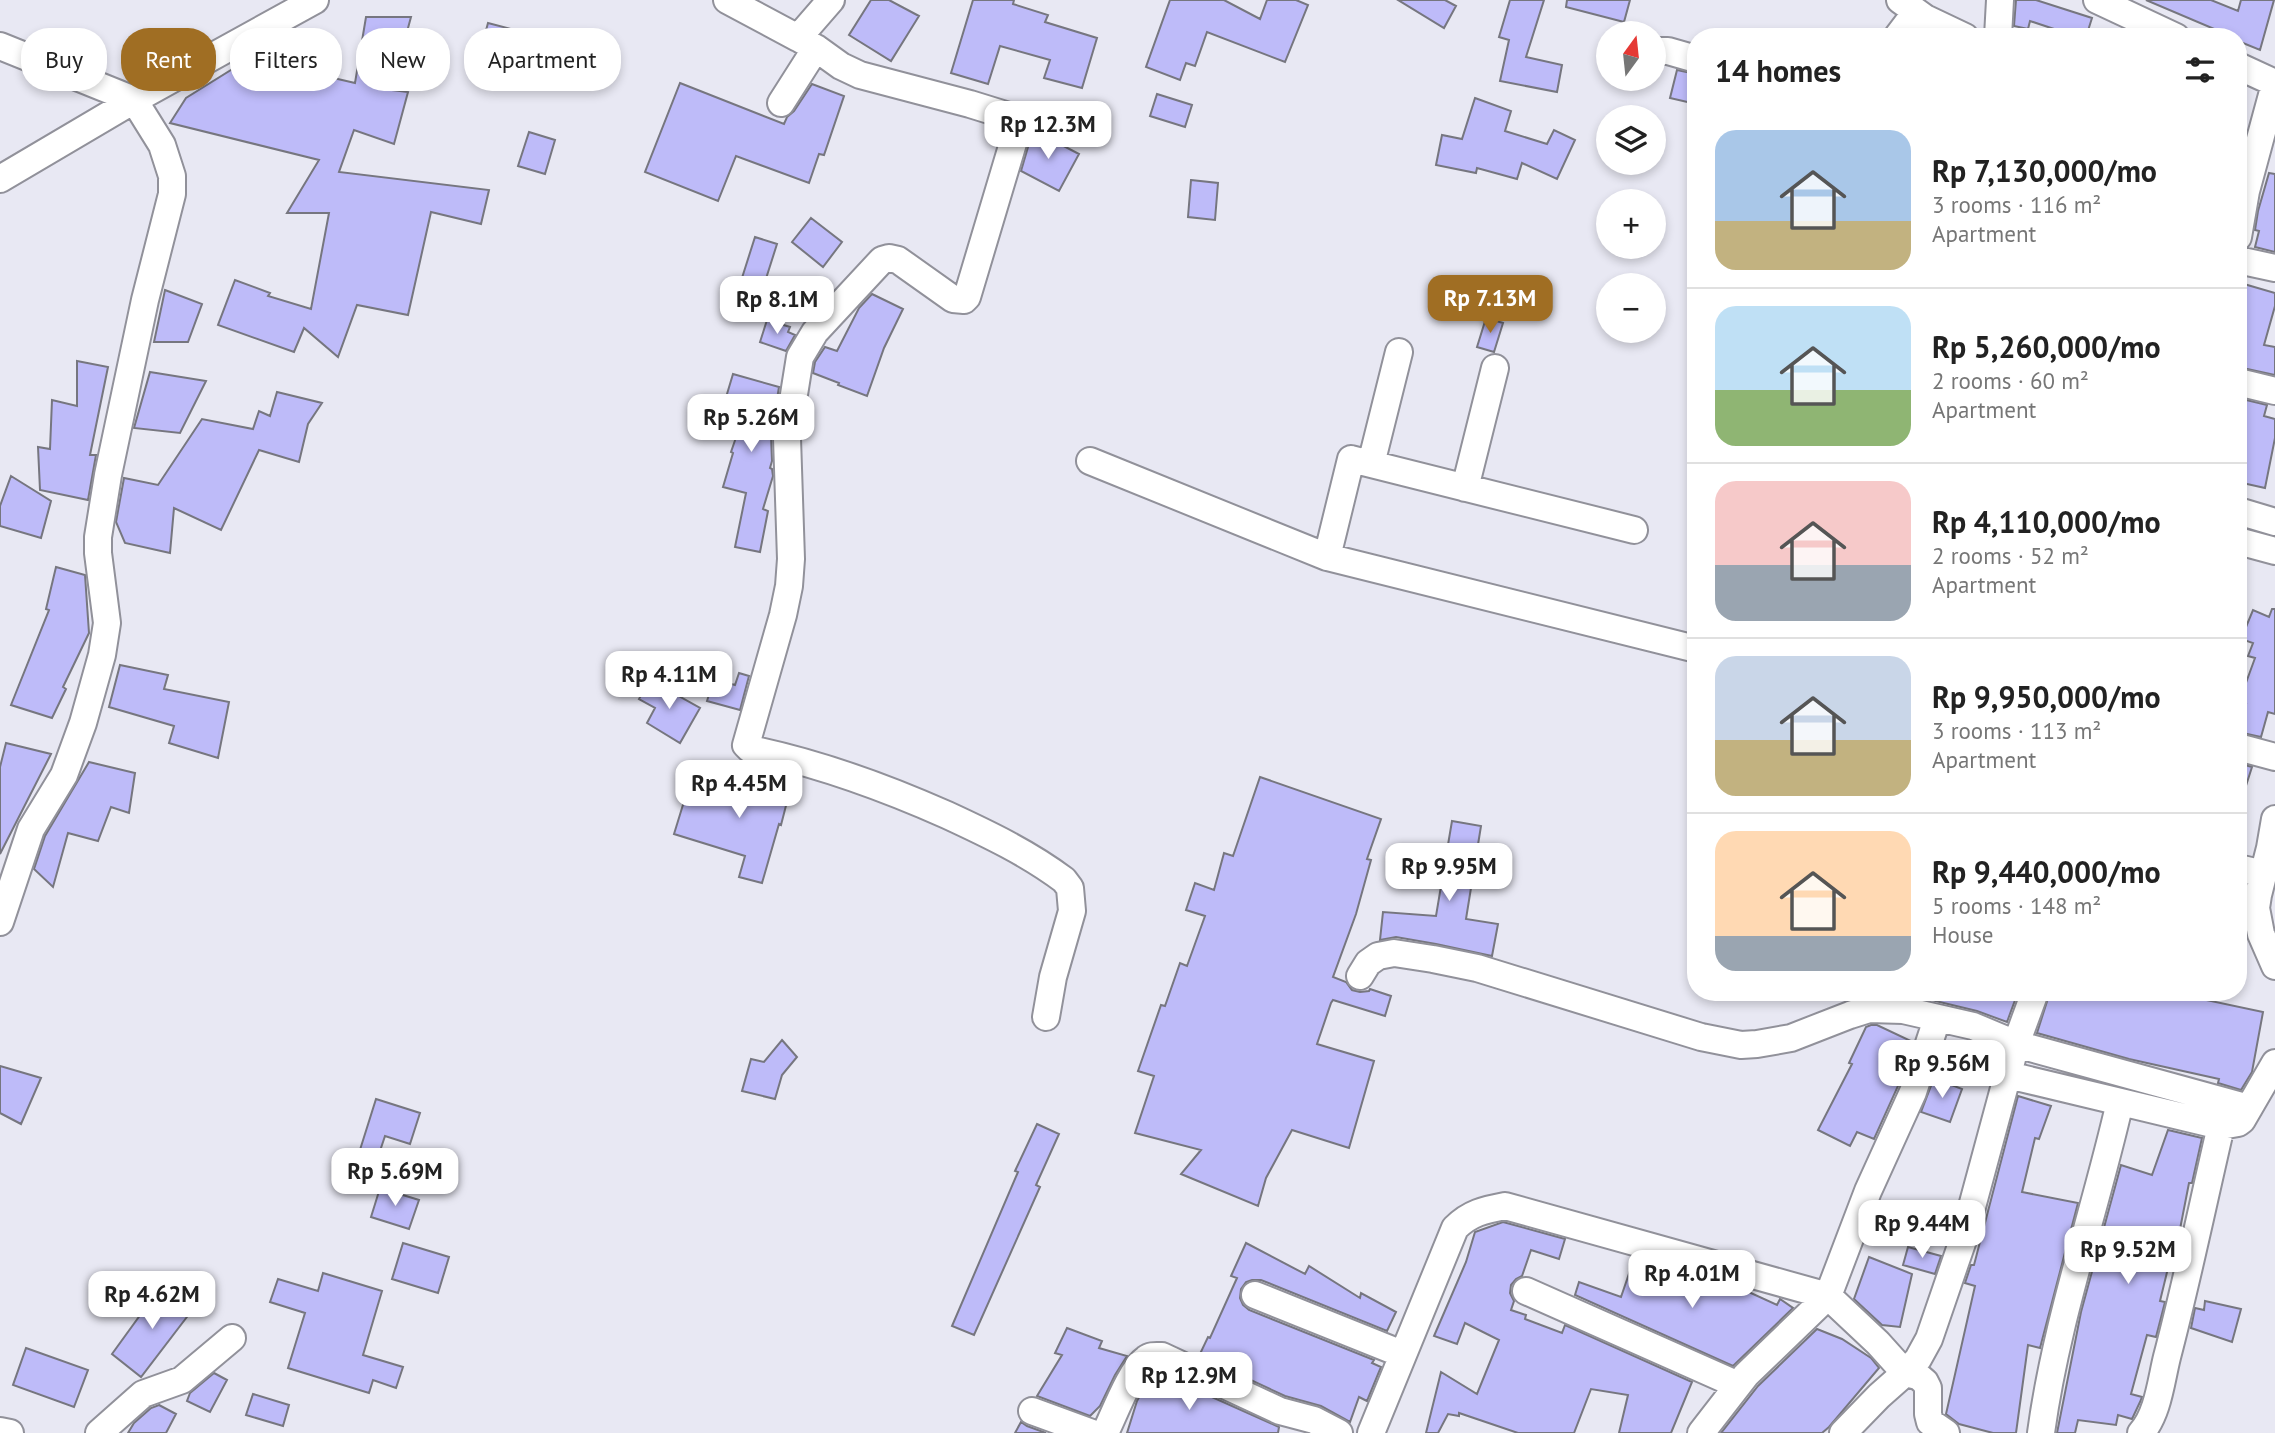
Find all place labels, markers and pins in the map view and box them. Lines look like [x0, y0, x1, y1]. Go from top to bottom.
pin: Rp 12.3M [976, 102, 1120, 161]
pin: Rp 8.1M [712, 276, 842, 336]
pin: Rp 7.13M [1418, 276, 1562, 335]
pin: Rp 5.26M [679, 394, 823, 454]
pin: Rp 4.11M [597, 652, 741, 711]
pin: Rp 4.45M [667, 760, 811, 820]
pin: Rp 9.95M [1377, 844, 1521, 903]
pin: Rp 9.56M [1870, 1040, 2014, 1100]
pin: Rp 5.69M [323, 1148, 467, 1208]
pin: Rp 9.44M [1850, 1200, 1994, 1260]
pin: Rp 9.52M [2056, 1226, 2200, 1286]
pin: Rp 4.01M [1620, 1250, 1764, 1310]
pin: Rp 4.62M [80, 1272, 224, 1331]
pin: Rp 12.9M [1117, 1352, 1261, 1412]

